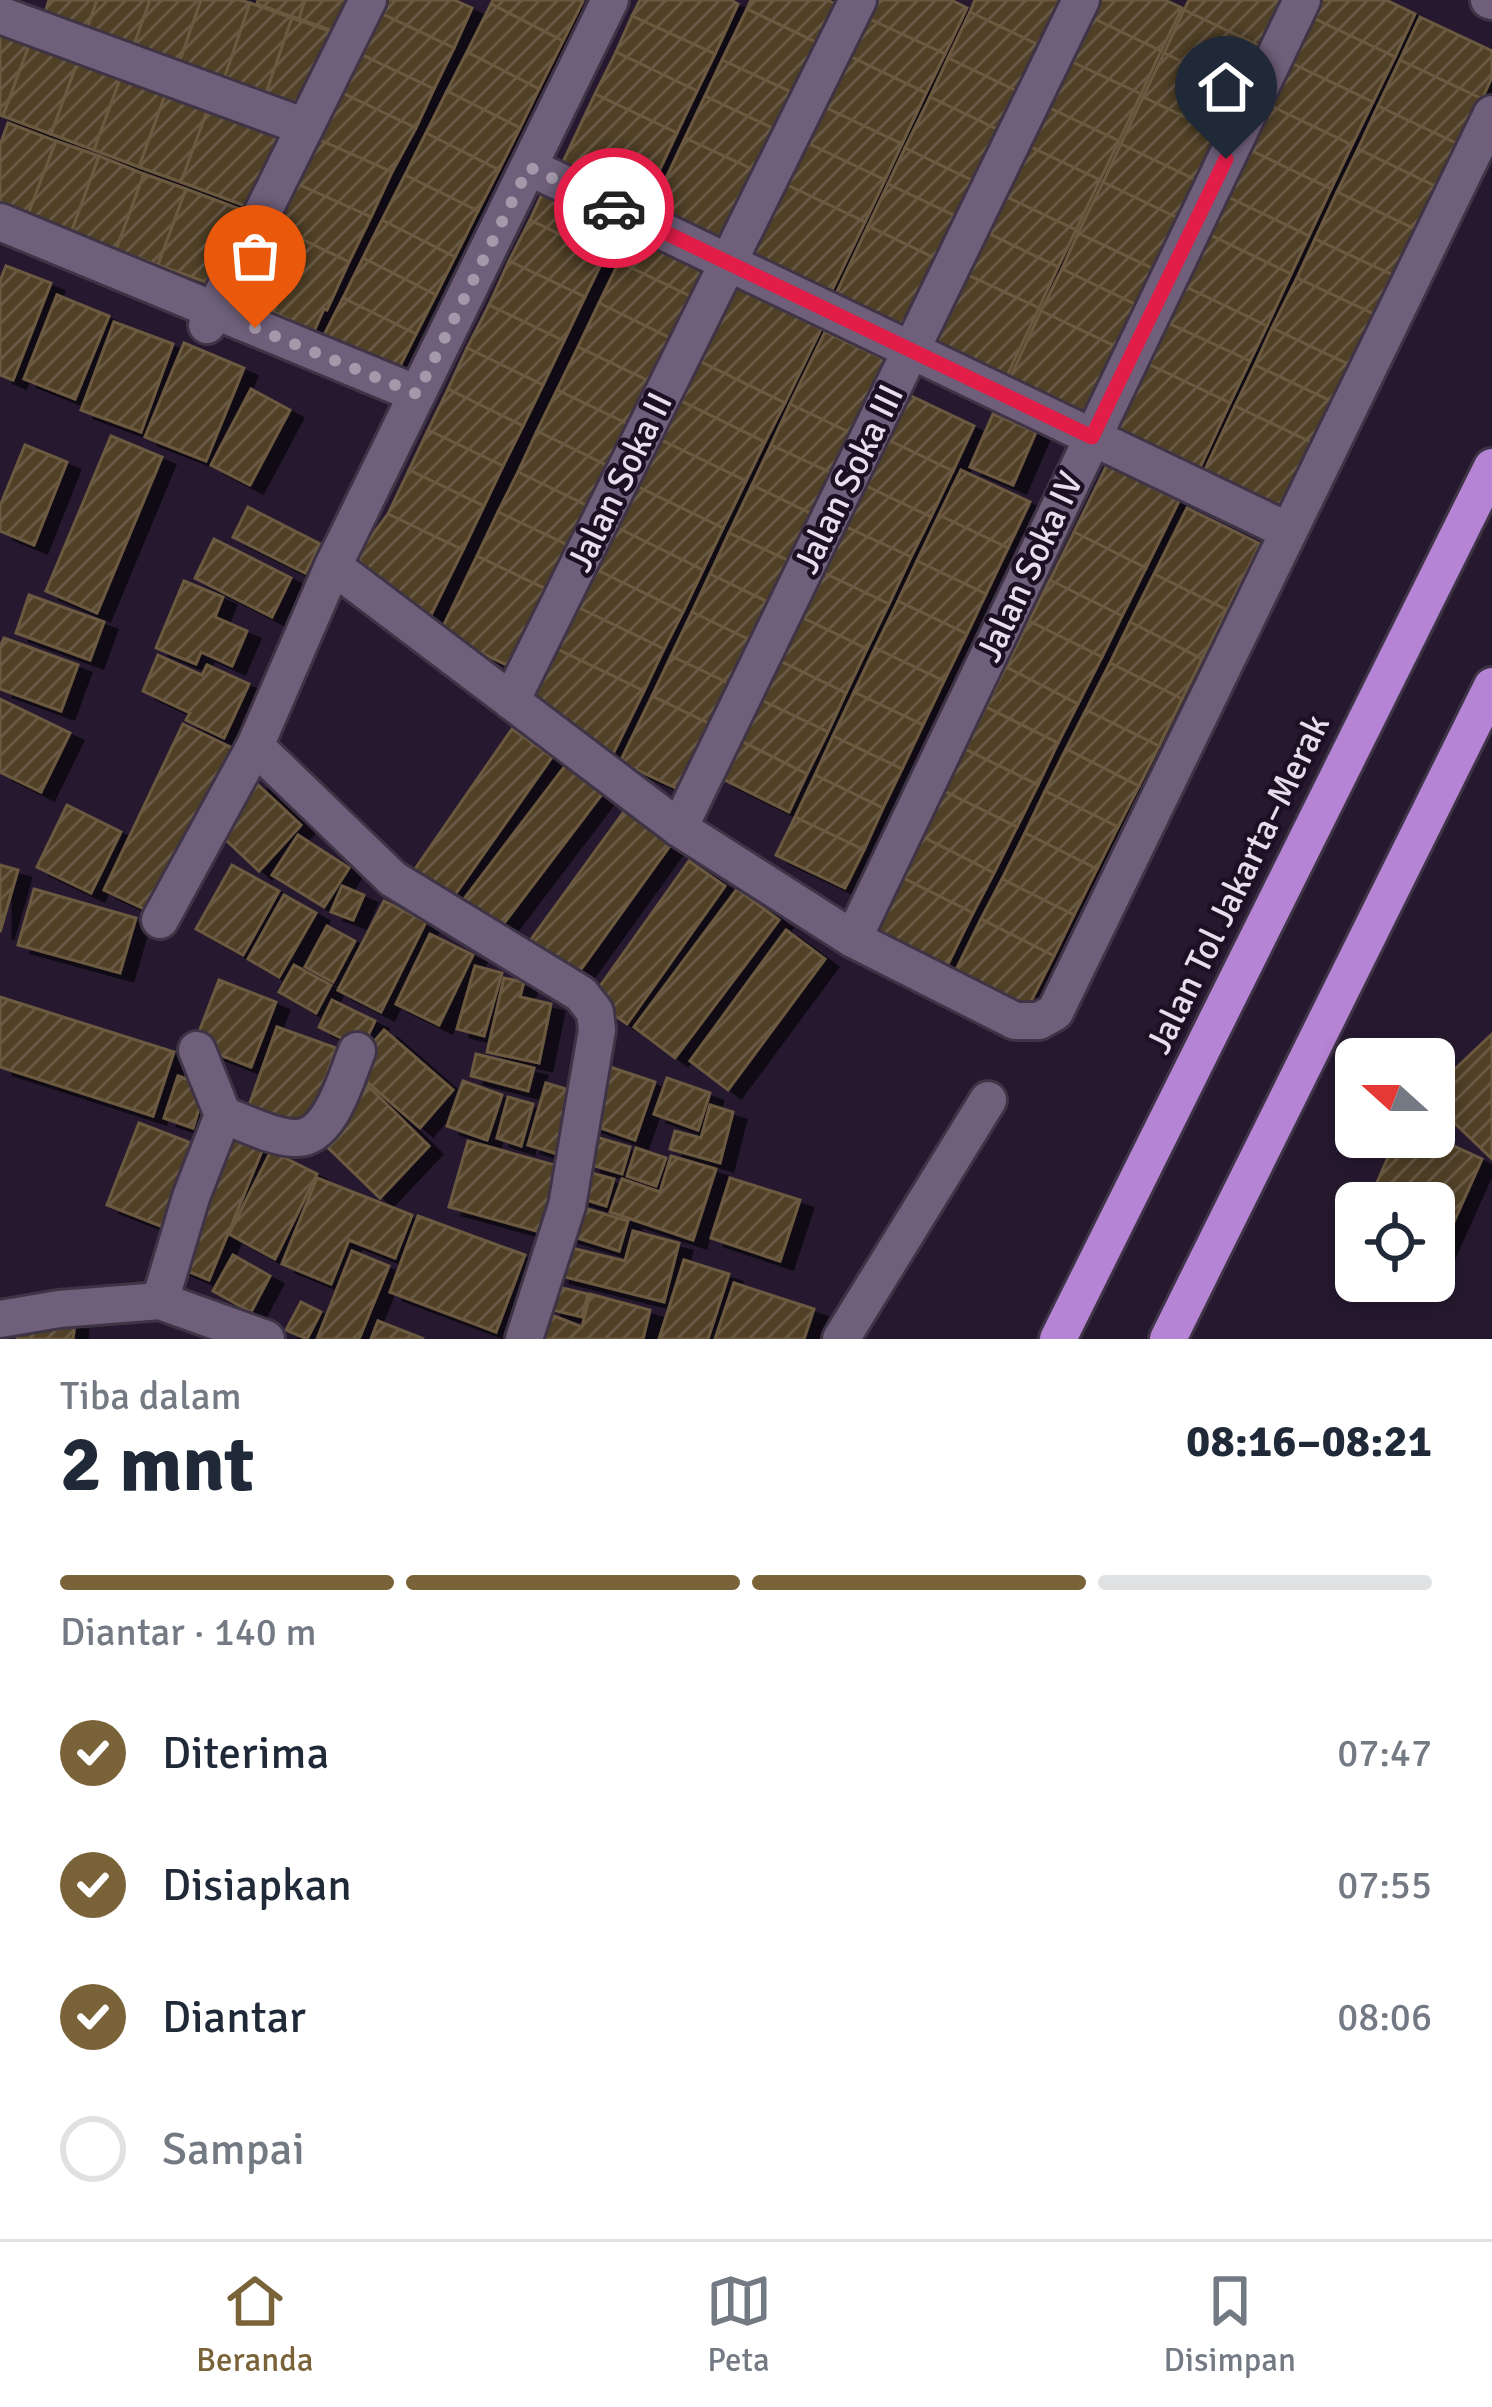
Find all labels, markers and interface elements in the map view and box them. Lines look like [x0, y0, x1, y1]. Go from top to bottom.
pin [1175, 36, 1277, 159]
icon: home [1193, 54, 1259, 120]
courier [554, 148, 674, 268]
icon: car [581, 175, 647, 241]
pin [204, 205, 306, 328]
icon: bag [222, 223, 288, 289]
street label: Jalan Soka III [784, 377, 914, 581]
street label: Jalan Soka II [557, 385, 683, 579]
street label: Jalan Soka IV [966, 465, 1094, 669]
street label: Jalan Tol Jakarta–Merak [1136, 707, 1340, 1061]
north arrow [1335, 1038, 1455, 1158]
map controls [1335, 1038, 1455, 1302]
button: locate [1335, 1182, 1455, 1302]
text: Tiba dalam [60, 1372, 242, 1420]
text: 08:16–08:21 [1186, 1414, 1432, 1469]
text: 2 mnt [60, 1417, 254, 1513]
text: Diantar · 140 m [60, 1608, 317, 1656]
icon: check [60, 1720, 126, 1786]
text: Diterima [162, 1726, 329, 1781]
text: 07:47 [1337, 1729, 1432, 1777]
icon: check [60, 1852, 126, 1918]
text: Disiapkan [162, 1858, 352, 1913]
text: 07:55 [1337, 1861, 1432, 1909]
icon: check [60, 1984, 126, 2050]
text: Diantar [162, 1990, 306, 2045]
text: 08:06 [1337, 1993, 1432, 2041]
text: Sampai [162, 2122, 305, 2177]
tab: Beranda [196, 2268, 313, 2381]
tab: Peta [706, 2268, 772, 2381]
tab: Disimpan [1164, 2268, 1296, 2381]

